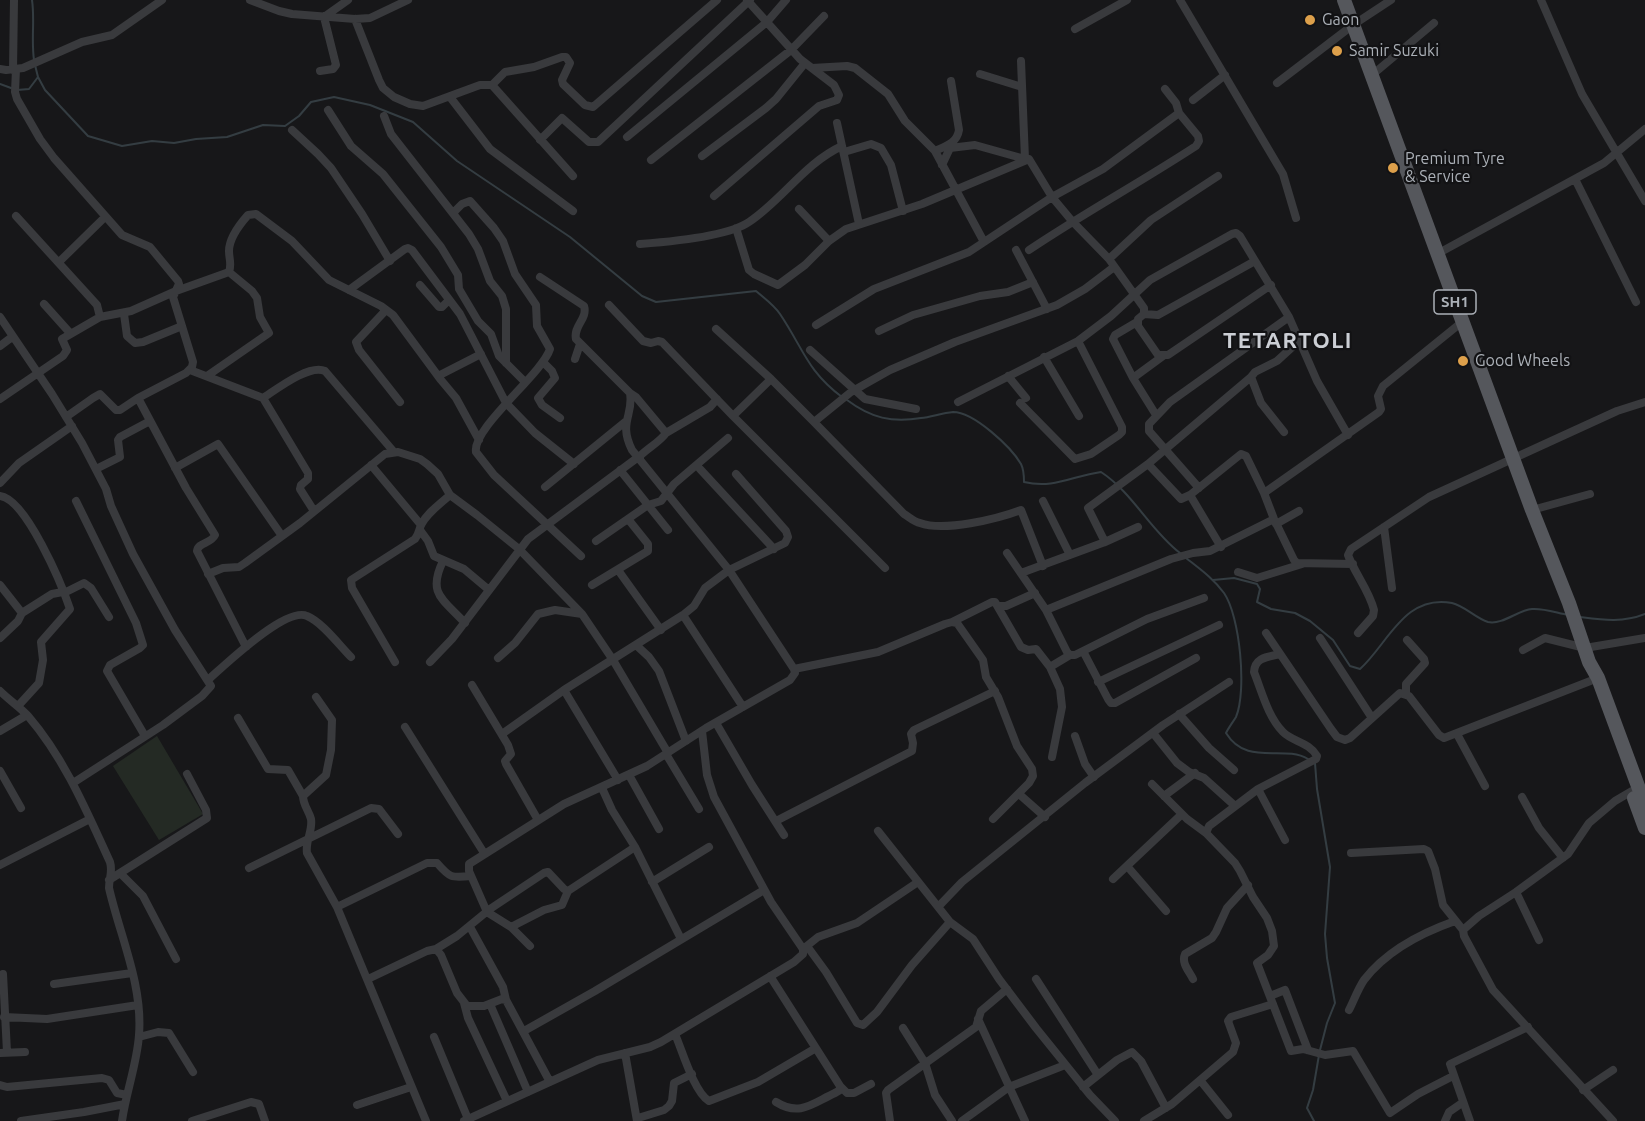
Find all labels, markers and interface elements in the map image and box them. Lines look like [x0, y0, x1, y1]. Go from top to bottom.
place label: Gaon [1322, 10, 1359, 30]
marker: Gaon [1303, 13, 1317, 27]
place label: Samir Suzuki [1349, 41, 1439, 61]
marker: Samir Suzuki [1330, 44, 1344, 58]
place label: Premium Tyre & Service [1405, 149, 1505, 187]
marker: Premium Tyre & Service [1386, 161, 1400, 175]
road number: SH1 [1434, 290, 1476, 314]
district label: TETARTOLI [1223, 328, 1353, 354]
place label: Good Wheels [1475, 351, 1570, 371]
marker: Good Wheels [1456, 354, 1470, 368]

